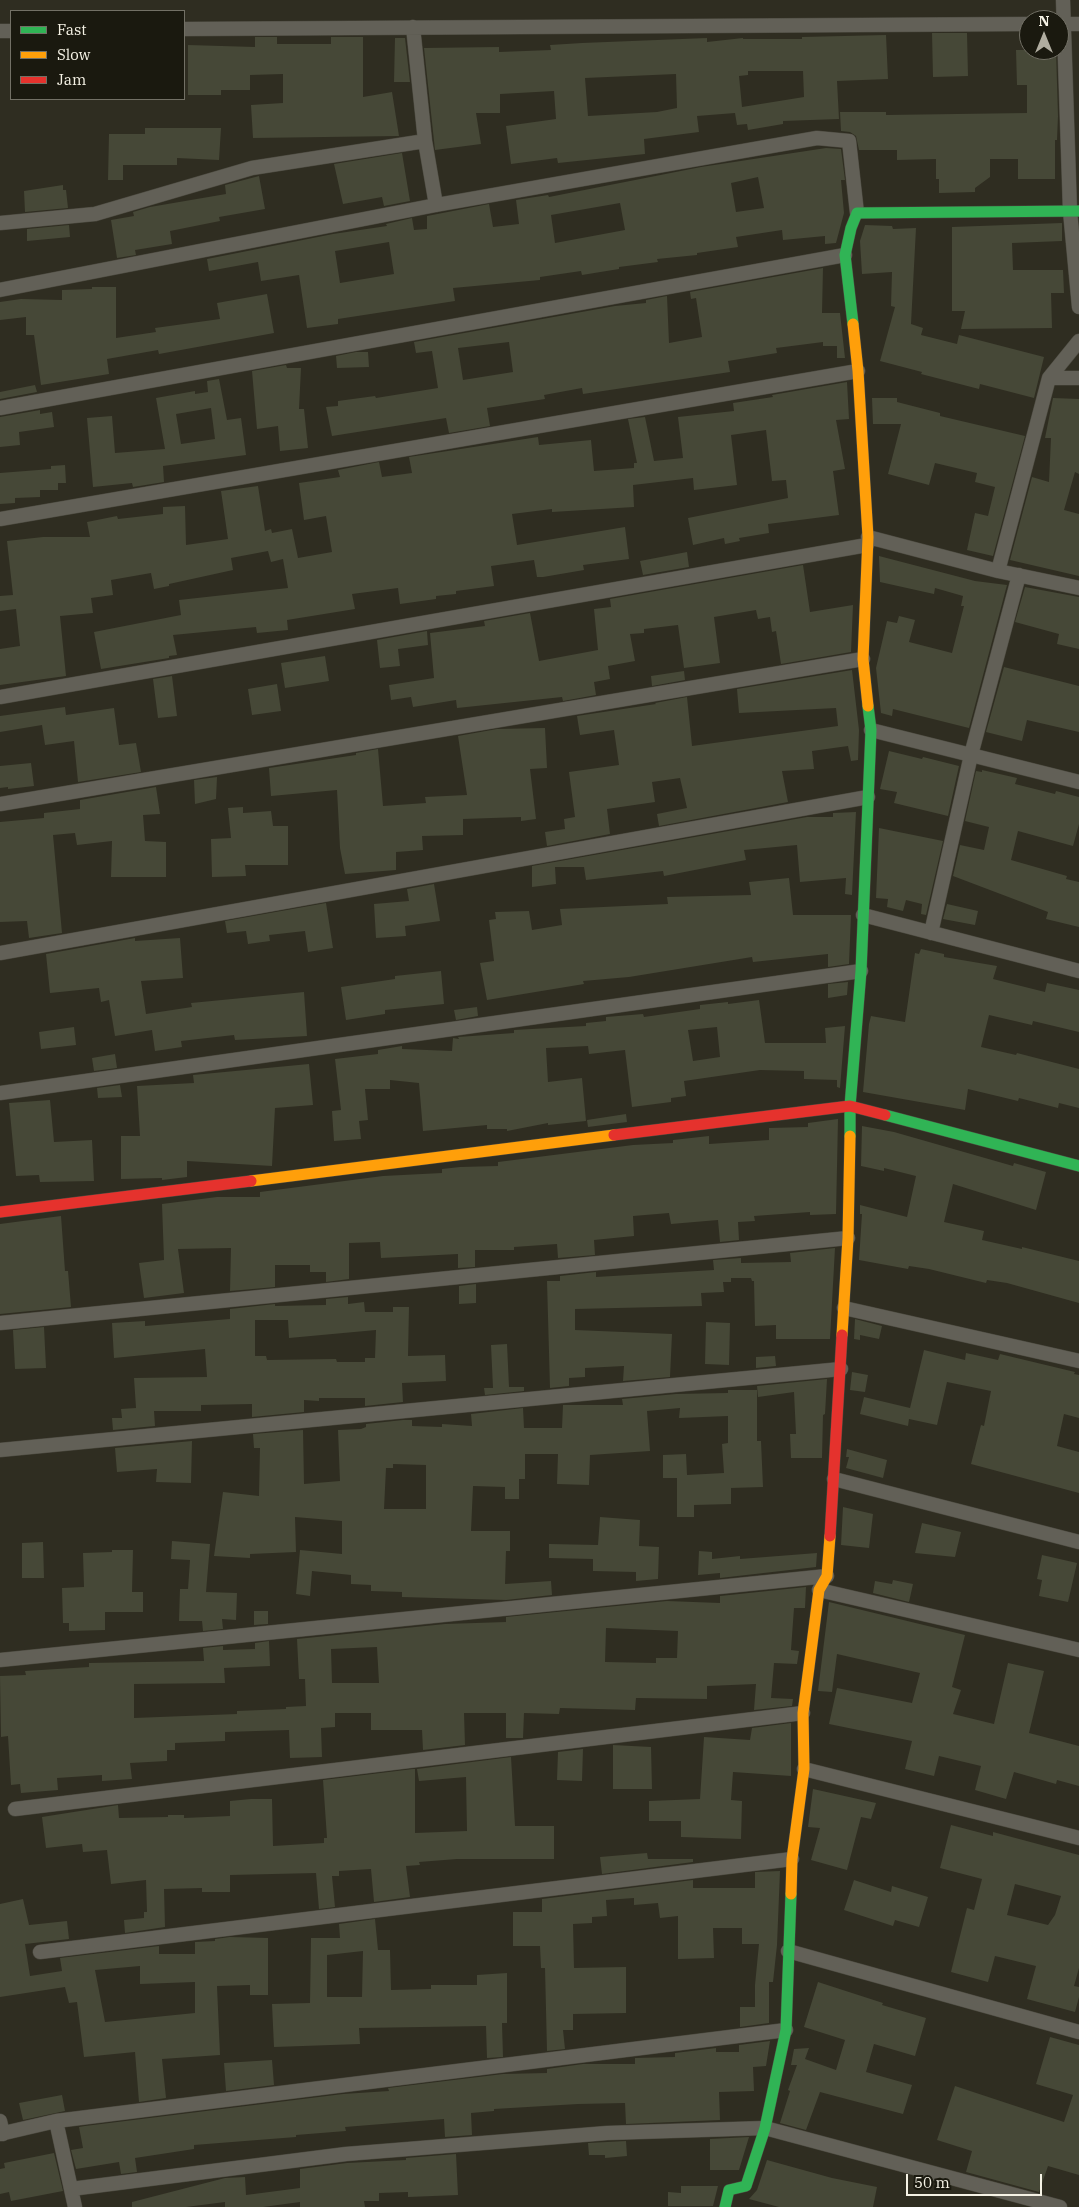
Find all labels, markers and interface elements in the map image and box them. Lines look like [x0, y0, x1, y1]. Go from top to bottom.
legend [10, 10, 185, 100]
north arrow [1019, 10, 1069, 60]
text: N [1038, 12, 1050, 30]
text: Fast [57, 20, 87, 39]
text: Slow [57, 45, 90, 64]
text: Jam [57, 70, 86, 89]
scale bar [909, 2164, 1045, 2196]
text: 50 m [914, 2173, 950, 2192]

